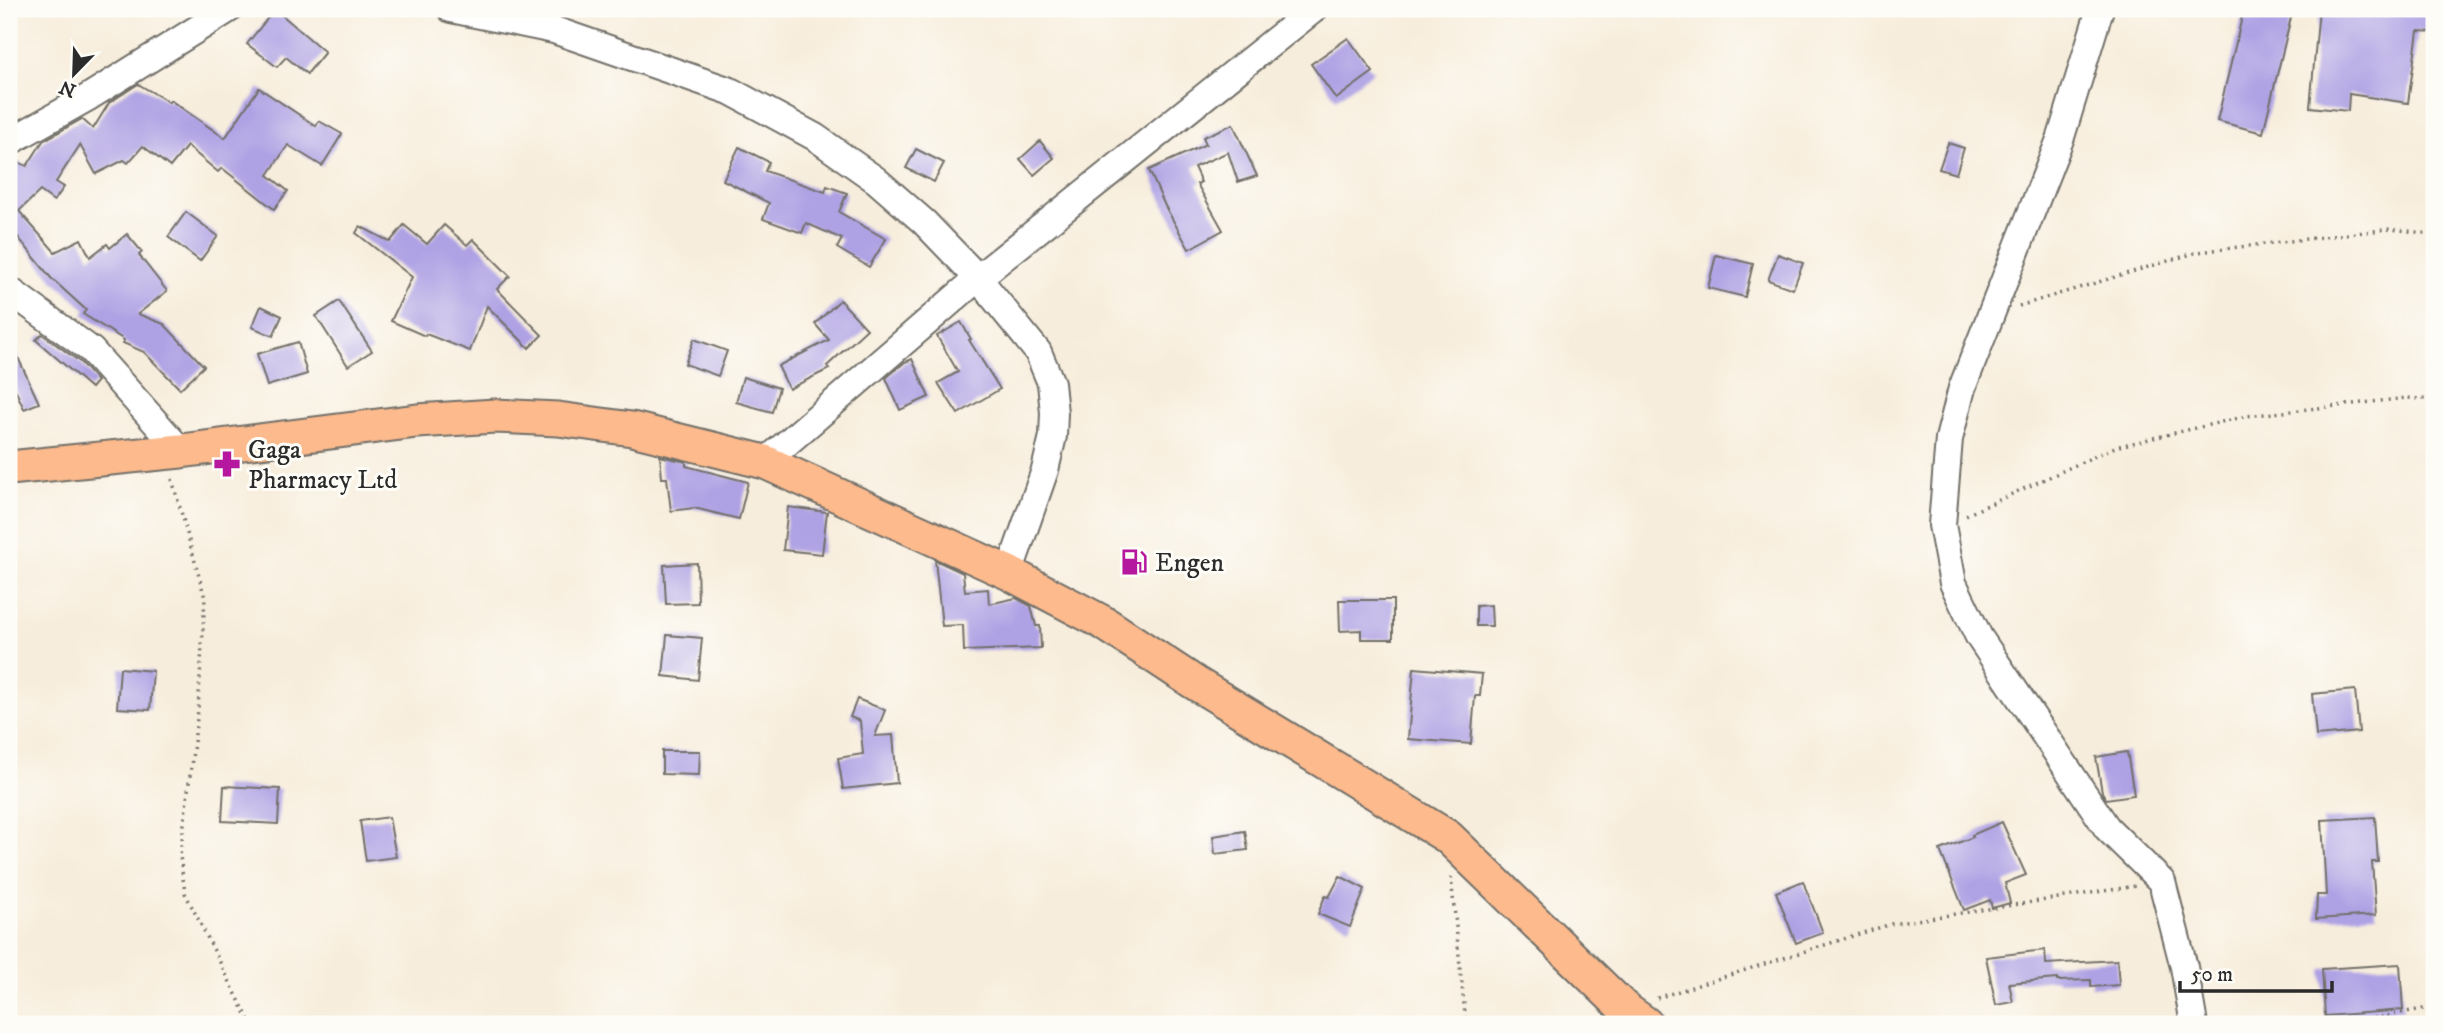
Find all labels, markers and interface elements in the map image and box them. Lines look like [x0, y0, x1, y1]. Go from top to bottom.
north arrow [38, 38, 108, 108]
text: N [56, 74, 80, 102]
place label: Gaga Pharmacy Ltd [248, 434, 397, 497]
pharmacy icon: Gaga Pharmacy Ltd [212, 449, 242, 479]
fuel station icon: Engen [1119, 547, 1149, 577]
place label: Engen [1155, 547, 1224, 580]
scale bar [2180, 949, 2333, 993]
text: 50 m [2191, 962, 2233, 988]

